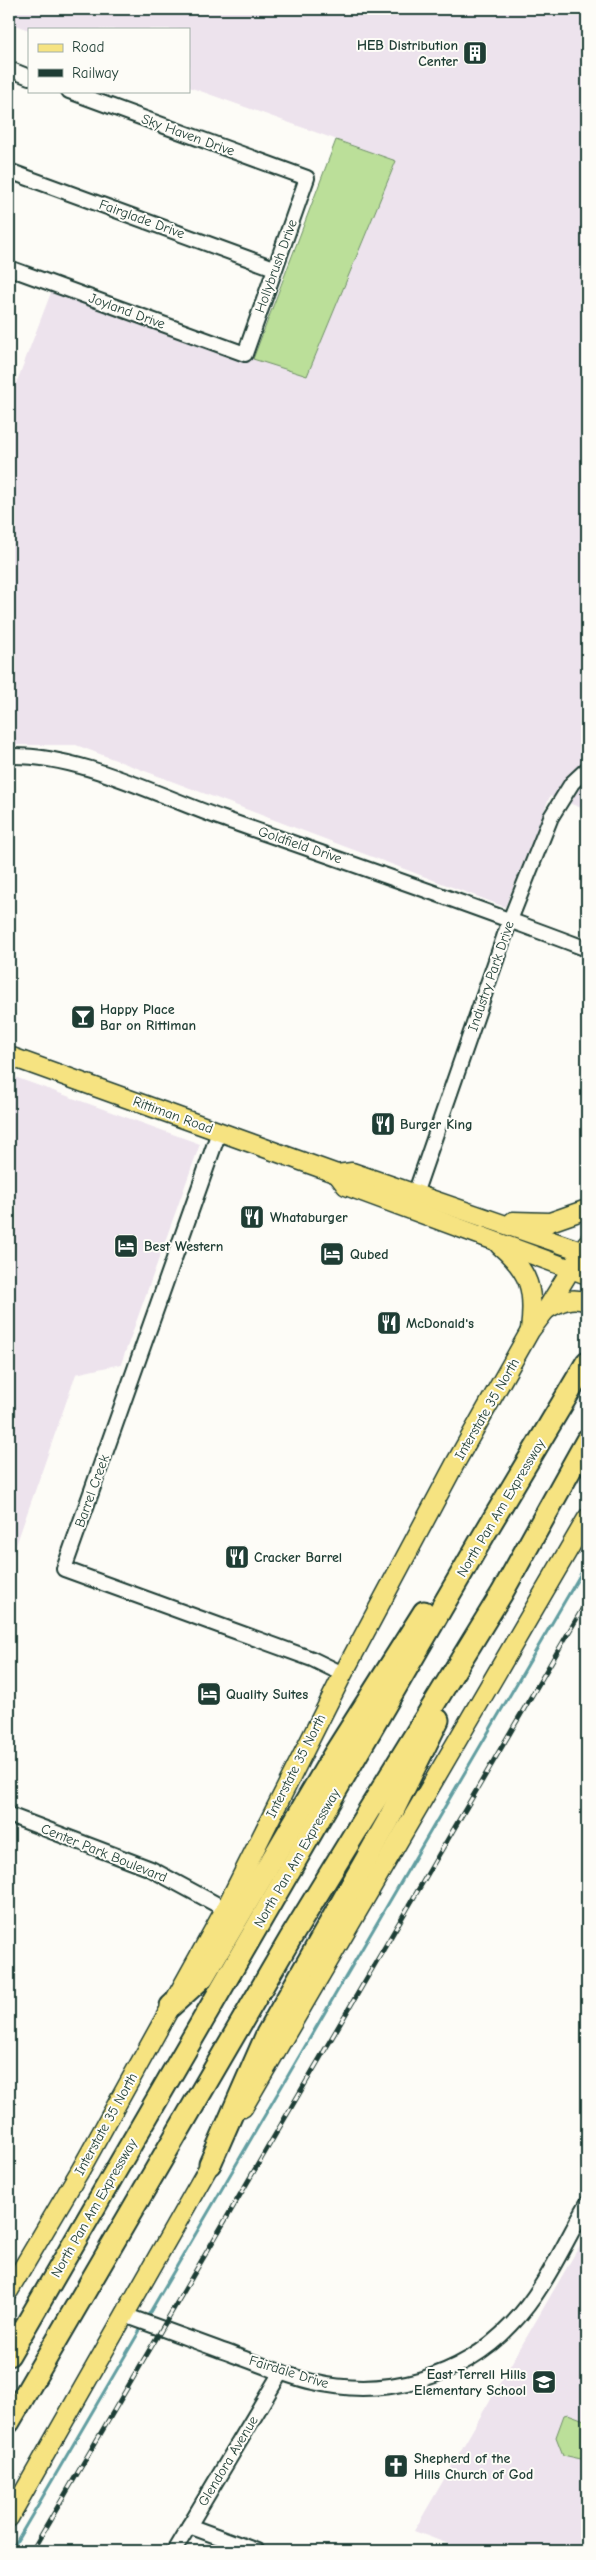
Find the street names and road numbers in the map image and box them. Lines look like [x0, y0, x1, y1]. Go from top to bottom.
street label: Sky Haven Drive [139, 110, 237, 160]
street label: Fairglade Drive [97, 196, 187, 242]
street label: Hollybrush Drive [251, 217, 301, 315]
street label: Joyland Drive [86, 289, 168, 333]
street label: Goldfield Drive [256, 823, 344, 867]
street label: Industry Park Drive [464, 919, 518, 1033]
street label: Rittiman Road [131, 1093, 215, 1137]
street label: Interstate 35 North [451, 1355, 523, 1463]
street label: North Pan Am Expressway [453, 1435, 549, 1580]
street label: Barrel Creek [71, 1452, 113, 1530]
street label: Interstate 35 North [262, 1711, 330, 1821]
street label: North Pan Am Expressway [250, 1785, 344, 1931]
street label: Center Park Boulevard [39, 1820, 169, 1886]
street label: Interstate 35 North [71, 2070, 141, 2178]
street label: North Pan Am Expressway [47, 2135, 141, 2281]
street label: Fairdale Drive [247, 2352, 331, 2392]
street label: Glendora Avenue [194, 2413, 262, 2509]

